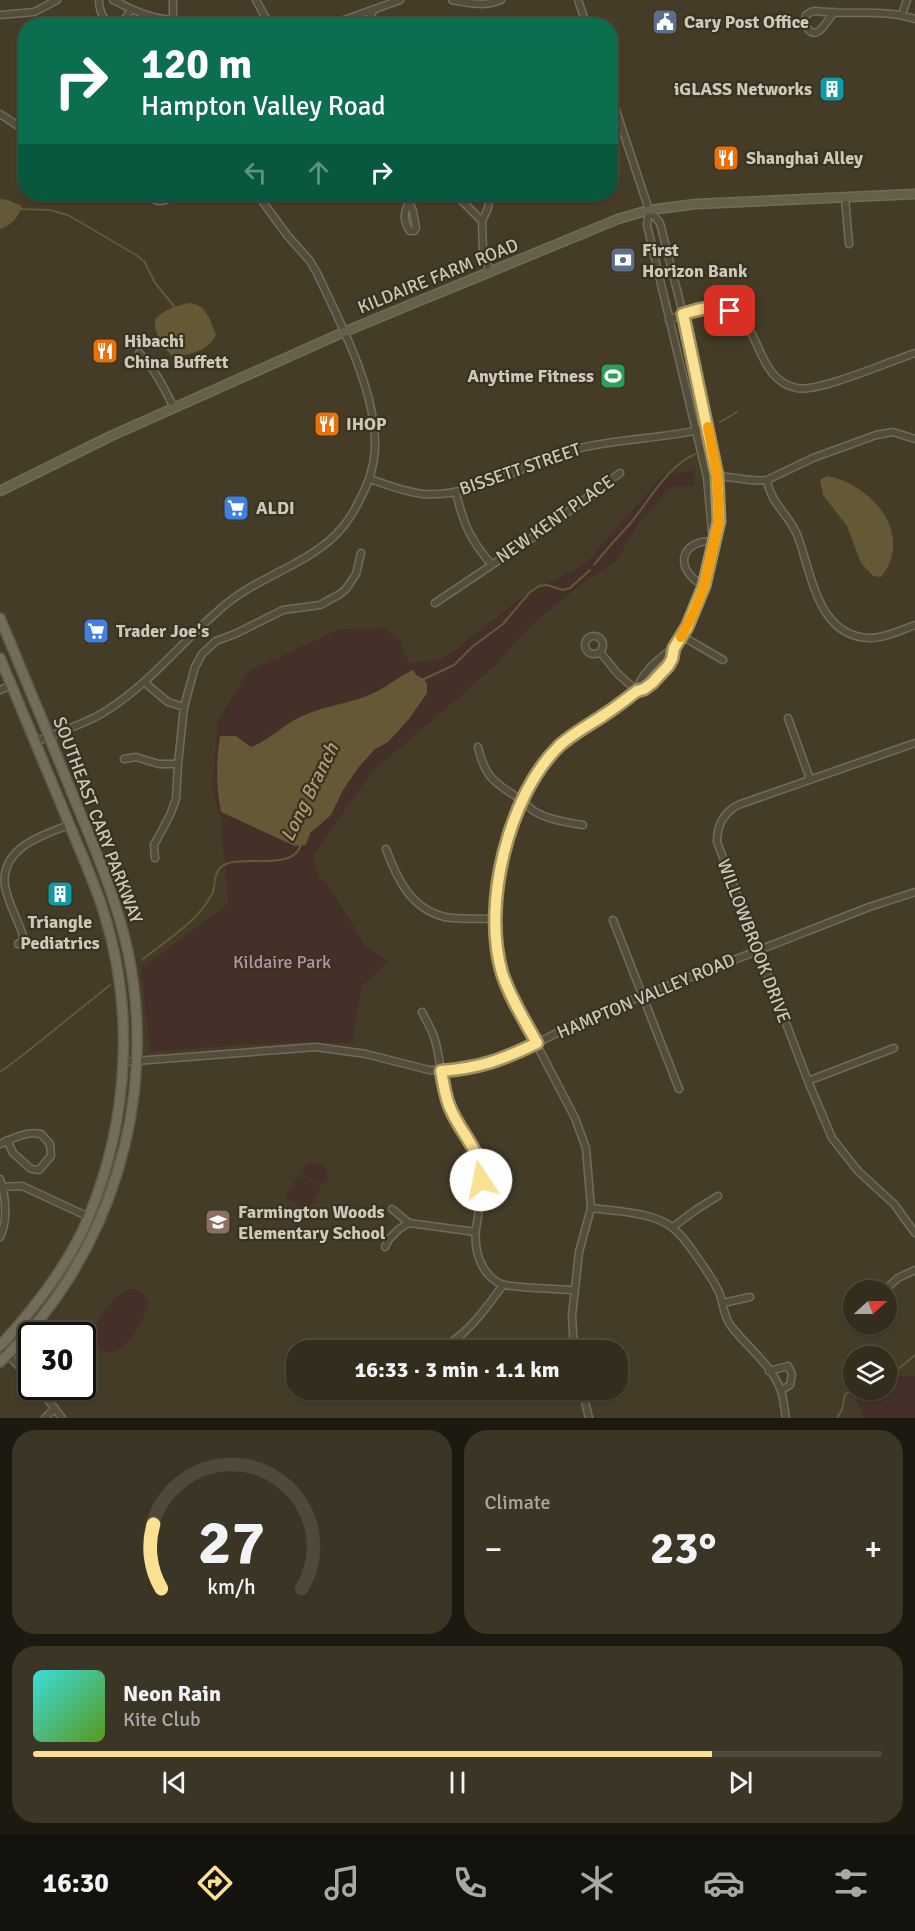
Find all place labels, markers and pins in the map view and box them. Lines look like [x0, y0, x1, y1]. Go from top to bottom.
public building icon: Cary Post Office [650, 7, 680, 37]
place label: Cary Post Office [684, 11, 809, 33]
building icon: iGLASS Networks [817, 74, 847, 104]
place label: iGLASS Networks [674, 78, 812, 100]
restaurant icon: Shanghai Alley [711, 143, 741, 173]
place label: Shanghai Alley [746, 147, 863, 169]
place label: First Horizon Bank [642, 239, 748, 282]
bank icon: First Horizon Bank [608, 245, 638, 275]
pin [704, 285, 755, 336]
place label: Hibachi China Buffett [124, 330, 229, 373]
restaurant icon: Hibachi China Buffett [90, 336, 120, 366]
sports icon: Anytime Fitness [598, 361, 628, 391]
place label: Anytime Fitness [467, 365, 594, 387]
restaurant icon: IHOP [312, 409, 342, 439]
place label: IHOP [346, 413, 387, 435]
supermarket icon: ALDI [221, 493, 251, 523]
place label: ALDI [256, 497, 295, 519]
supermarket icon: Trader Joe's [81, 616, 111, 646]
place label: Trader Joe's [116, 620, 209, 642]
building icon: Triangle Pediatrics [45, 879, 75, 909]
place label: Triangle Pediatrics [20, 911, 100, 954]
place label: Farmington Woods Elementary School [238, 1201, 386, 1244]
school or university icon: Farmington Woods Elementary School [203, 1207, 233, 1237]

